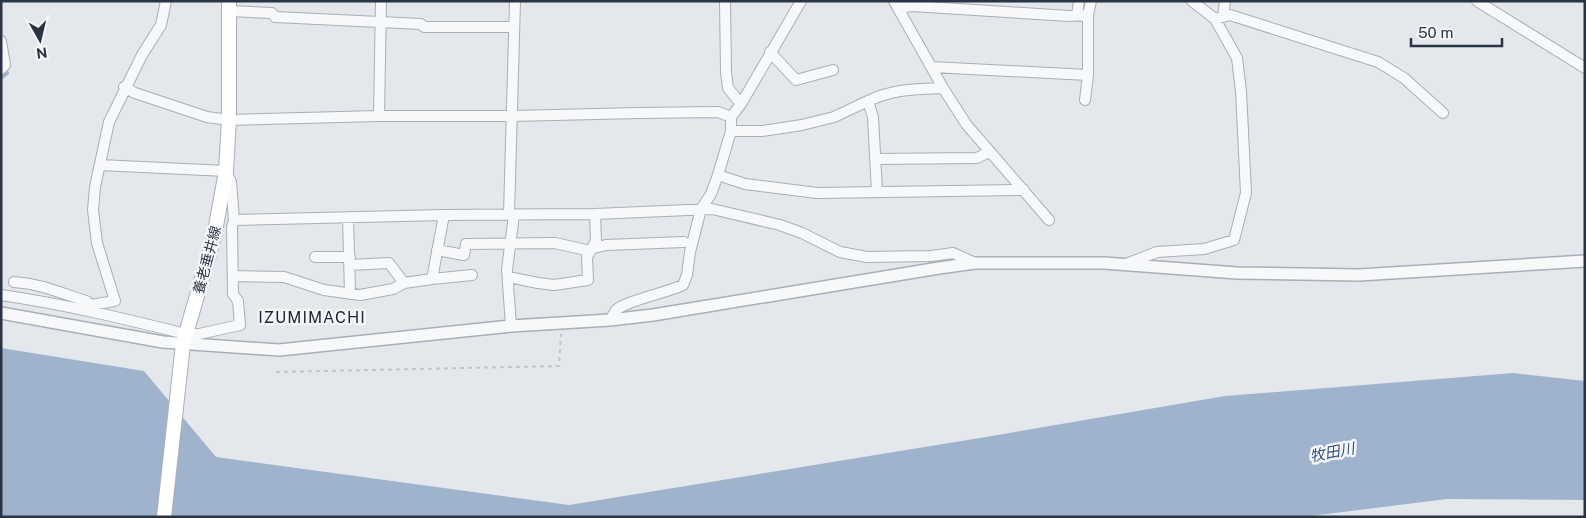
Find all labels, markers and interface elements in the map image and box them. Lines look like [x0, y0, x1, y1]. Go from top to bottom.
north arrow [15, 15, 65, 65]
scale bar [1411, 15, 1502, 47]
text: 50 m [1418, 24, 1453, 41]
text: N [35, 44, 48, 62]
street label: 養老垂井線 [190, 224, 224, 296]
district label: IZUMIMACHI [258, 308, 366, 327]
water label: 牧田川 [1308, 439, 1358, 465]

